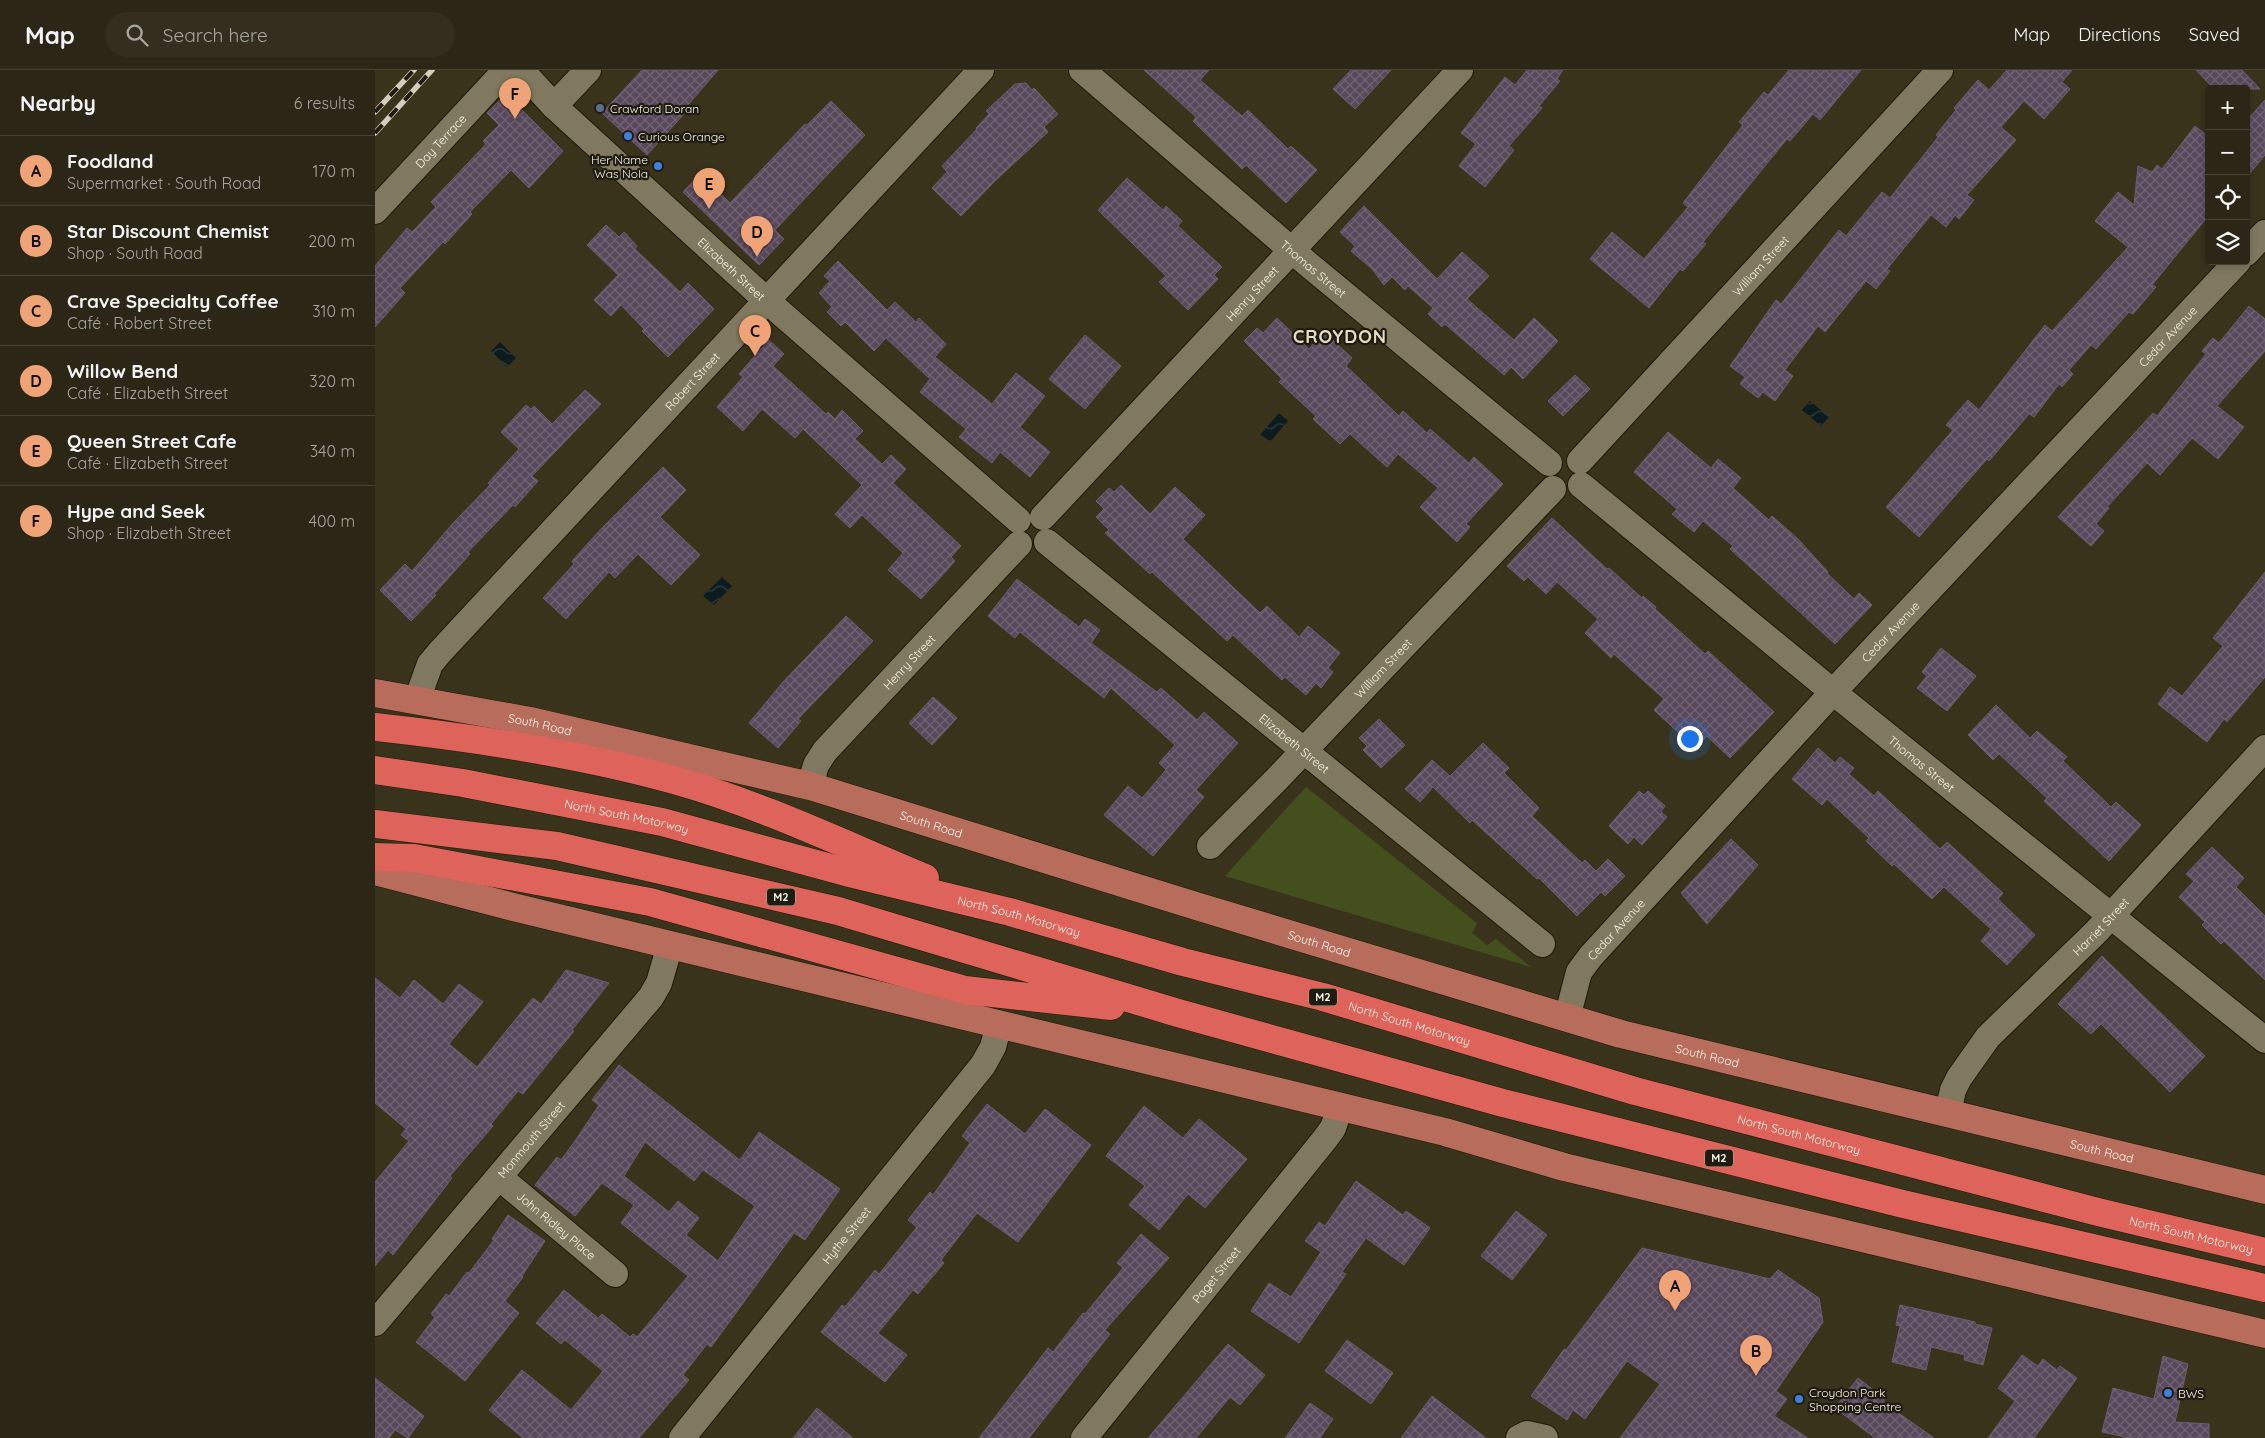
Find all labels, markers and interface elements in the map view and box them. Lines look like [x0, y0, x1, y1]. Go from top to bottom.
search box [105, 12, 455, 57]
text: Map [25, 20, 75, 50]
icon: search [123, 21, 151, 49]
text: Search here [163, 23, 268, 47]
text: Map [2013, 23, 2050, 46]
text: Directions [2078, 23, 2161, 46]
text: Saved [2189, 23, 2240, 46]
pin: F [499, 78, 531, 119]
map controls [2205, 85, 2250, 265]
button: + [2205, 85, 2250, 130]
text: Nearby [20, 90, 96, 116]
text: 6 results [294, 93, 355, 113]
place label: Crawford Doran [610, 101, 699, 116]
marker: Crawford Doran [594, 102, 606, 114]
street label: Day Terrace [412, 110, 469, 171]
place label: Curious Orange [638, 129, 725, 144]
marker: Curious Orange [622, 130, 634, 142]
button: − [2205, 130, 2250, 175]
text: Foodland [67, 149, 153, 173]
place label: Her Name Was Nola [591, 152, 648, 181]
marker: Her Name Was Nola [652, 160, 664, 172]
text: A [31, 161, 41, 181]
text: 170 m [312, 161, 355, 181]
pin: E [693, 168, 725, 209]
text: Supermarket · South Road [67, 173, 261, 193]
button: locate [2205, 175, 2250, 220]
pin: D [741, 216, 773, 257]
text: Star Discount Chemist [67, 219, 269, 243]
button: layers [2205, 220, 2250, 265]
text: B [31, 231, 41, 251]
text: 200 m [308, 231, 355, 251]
street label: William Street [1729, 232, 1792, 299]
street label: Elizabeth Street [695, 234, 769, 303]
street label: Thomas Street [1278, 237, 1350, 300]
text: Shop · South Road [67, 243, 203, 263]
street label: Henry Street [1222, 263, 1281, 324]
text: Crave Specialty Coffee [67, 289, 279, 313]
text: C [31, 301, 41, 321]
text: 310 m [312, 301, 355, 321]
street label: Cedar Avenue [2135, 302, 2200, 370]
text: Café · Robert Street [67, 313, 212, 333]
pin: C [739, 315, 771, 356]
district label: CROYDON [1293, 325, 1387, 348]
street label: Robert Street [661, 349, 723, 413]
text: Willow Bend [67, 359, 178, 383]
text: D [30, 371, 42, 391]
text: 320 m [309, 371, 355, 391]
text: Café · Elizabeth Street [67, 383, 228, 403]
text: Queen Street Cafe [67, 429, 237, 453]
text: E [31, 441, 41, 461]
text: 340 m [310, 441, 355, 461]
text: Café · Elizabeth Street [67, 453, 228, 473]
text: Hype and Seek [67, 499, 205, 523]
text: F [32, 511, 41, 531]
text: 400 m [309, 511, 355, 531]
text: Shop · Elizabeth Street [67, 523, 231, 543]
street label: Cedar Avenue [1858, 598, 1922, 665]
street label: Henry Street [879, 631, 938, 692]
street label: William Street [1351, 635, 1414, 701]
street label: South Road [507, 710, 573, 738]
street label: Elizabeth Street [1256, 710, 1333, 776]
your location [1677, 726, 1703, 752]
street label: Thomas Street [1885, 732, 1958, 795]
street label: North South Motorway [563, 796, 691, 836]
street label: South Road [898, 807, 964, 840]
road number: M2 [767, 889, 795, 906]
street label: North South Motorway [956, 892, 1082, 940]
street label: Harriet Street [2069, 894, 2132, 958]
street label: Cedar Avenue [1584, 895, 1648, 963]
street label: South Road [1286, 927, 1353, 960]
road number: M2 [1309, 989, 1337, 1006]
street label: North South Motorway [1347, 998, 1472, 1049]
street label: South Road [1674, 1040, 1741, 1070]
street label: Monmouth Street [494, 1098, 568, 1181]
street label: North South Motorway [1736, 1111, 1862, 1157]
street label: South Road [2069, 1136, 2135, 1165]
road number: M2 [1705, 1150, 1733, 1166]
street label: John Ridley Place [514, 1188, 599, 1263]
street label: Hythe Street [818, 1203, 873, 1267]
street label: North South Motorway [2128, 1212, 2255, 1256]
street label: Paget Street [1188, 1243, 1243, 1306]
pin: A [1659, 1270, 1691, 1311]
pin: B [1740, 1335, 1772, 1376]
place label: Croydon Park Shopping Centre [1809, 1385, 1902, 1414]
place label: BWS [2178, 1386, 2204, 1401]
marker: BWS [2162, 1387, 2174, 1399]
marker: Croydon Park Shopping Centre [1793, 1393, 1805, 1405]

